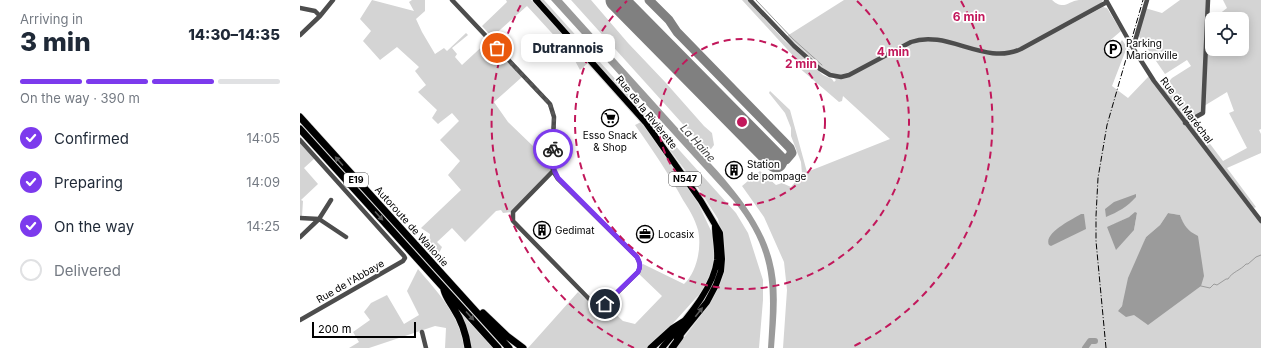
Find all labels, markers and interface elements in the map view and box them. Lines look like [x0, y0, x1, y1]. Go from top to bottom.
text: 6 min [953, 9, 985, 24]
text: Arriving in [20, 11, 83, 27]
map controls [1205, 12, 1249, 56]
button: locate [1205, 12, 1249, 56]
text: 14:30–14:35 [188, 25, 280, 44]
text: 3 min [20, 26, 91, 57]
pin [480, 31, 514, 65]
callout: Dutrannois [521, 34, 615, 62]
icon: bag [486, 37, 508, 59]
place label: Parking Marionville [1126, 37, 1178, 61]
parking icon: Parking Marionville [1103, 39, 1123, 59]
text: Dutrannois [532, 40, 604, 56]
text: 4 min [877, 44, 909, 59]
text: 2 min [785, 56, 817, 71]
street label: Rue de la Rivièrette [614, 73, 680, 151]
street label: Rue du Maréchal [1158, 75, 1216, 145]
text: On the way · 390 m [20, 90, 140, 106]
supermarket icon: Esso Snack & Shop [600, 108, 620, 128]
centre of rings [735, 115, 749, 129]
water label: La Haine [677, 121, 719, 165]
icon: check [20, 127, 42, 149]
text: Confirmed [54, 129, 129, 148]
courier [533, 129, 573, 169]
place label: Esso Snack & Shop [583, 129, 638, 153]
text: 14:05 [246, 130, 280, 146]
icon: bike [542, 138, 564, 160]
one-way arrow [335, 156, 344, 166]
place label: Station de pompage [747, 158, 807, 182]
building icon: Station de pompage [724, 160, 744, 180]
icon: check [20, 171, 42, 193]
road number: N547 [669, 172, 701, 186]
text: Preparing [54, 173, 123, 192]
road number: E19 [344, 173, 368, 187]
text: 14:09 [246, 174, 280, 190]
street label: Autoroute de Wallonie [373, 183, 451, 269]
one-way arrow [374, 211, 384, 221]
icon: check [20, 215, 42, 237]
text: On the way [54, 217, 134, 236]
text: 14:25 [247, 218, 280, 234]
building icon: Gedimat [532, 220, 552, 240]
place label: Gedimat [555, 224, 595, 236]
office icon: Locasix [635, 224, 655, 244]
place label: Locasix [658, 228, 695, 240]
street label: Rue de l'Abbaye [314, 257, 386, 305]
text: Delivered [54, 261, 121, 280]
pin [588, 287, 622, 321]
icon: home [594, 293, 616, 315]
one-way arrow [695, 306, 703, 317]
one-way arrow [465, 311, 474, 321]
scale bar [312, 320, 416, 339]
text: 200 m [318, 322, 351, 336]

